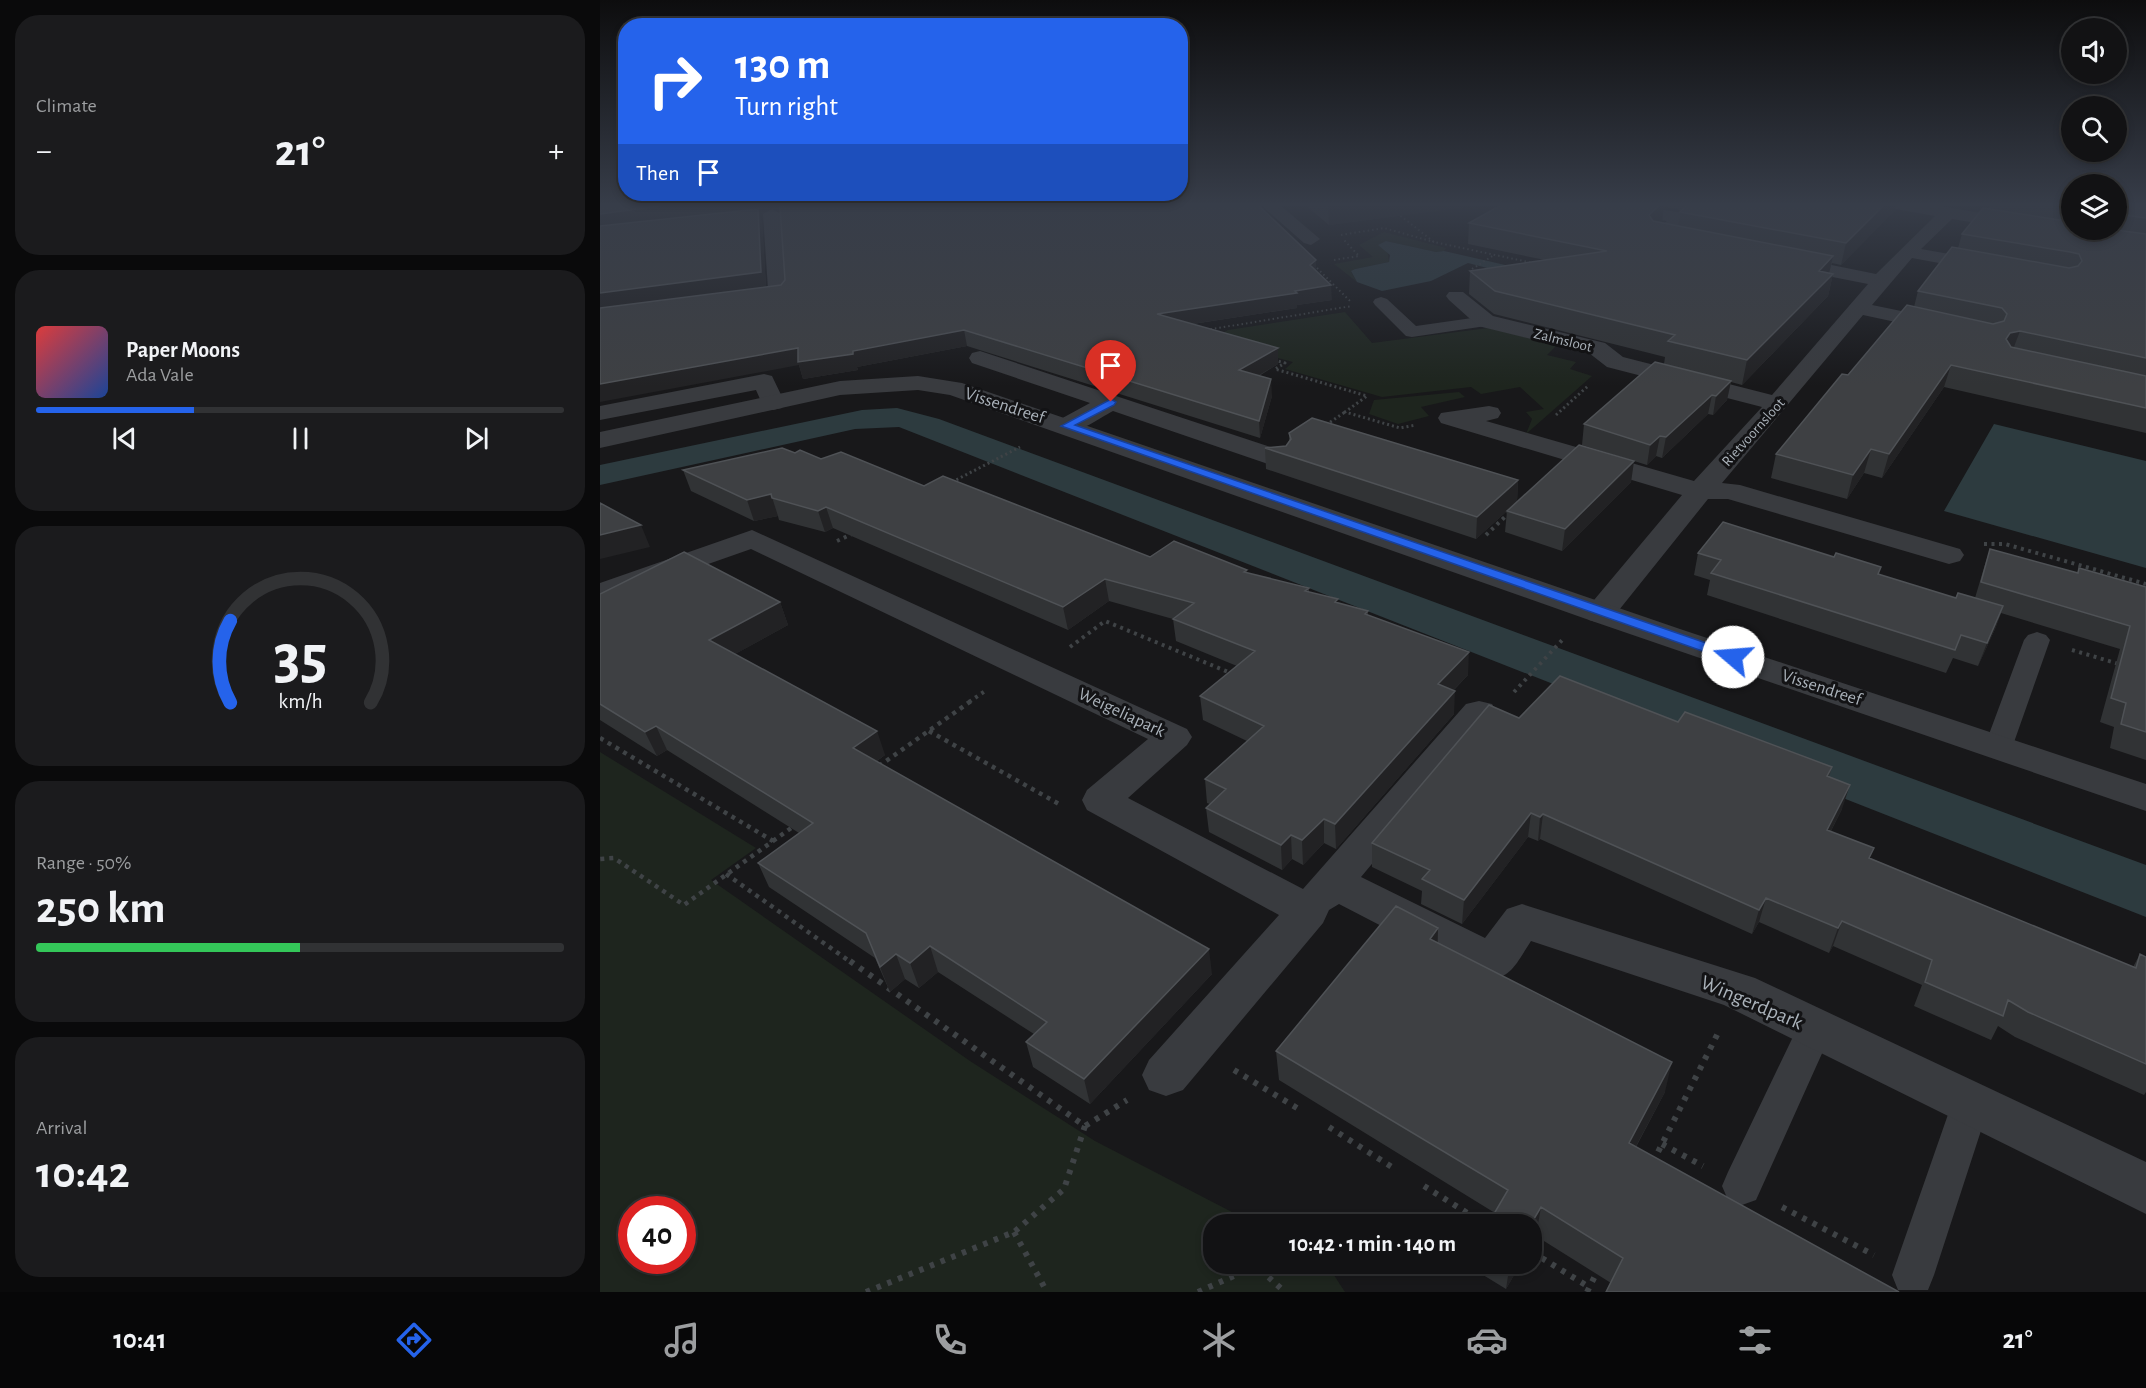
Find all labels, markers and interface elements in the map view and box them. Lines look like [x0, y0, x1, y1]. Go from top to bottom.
map controls [2061, 18, 2127, 240]
button: sound [2061, 18, 2127, 84]
icon: right [636, 42, 714, 120]
text: 130 m [735, 44, 830, 86]
text: Turn right [735, 93, 838, 120]
text: Climate [36, 96, 97, 116]
button: search [2061, 96, 2127, 162]
text: 21° [275, 129, 325, 174]
text: − [36, 135, 52, 168]
text: + [548, 135, 564, 168]
icon: arrive [692, 156, 725, 189]
text: Then [636, 162, 680, 184]
button: layers [2061, 174, 2127, 240]
street label: Zalmsloot [1532, 326, 1594, 355]
text: Paper Moons [126, 339, 240, 361]
pin [1085, 340, 1136, 402]
icon: arrive [1094, 349, 1127, 382]
text: Ada Vale [126, 365, 194, 385]
street label: Vissendreef [963, 385, 1048, 428]
street label: Rietvoornsloot [1719, 395, 1788, 469]
icon: previous [108, 422, 141, 455]
icon: pause [284, 422, 317, 455]
icon: next [460, 422, 493, 455]
position arrow [1701, 625, 1765, 689]
text: 35 [273, 627, 327, 689]
street label: Vissendreef [1780, 667, 1865, 710]
street label: Weigeliapark [1075, 685, 1168, 741]
text: km/h [278, 691, 322, 712]
text: Range · 50% [36, 853, 132, 873]
text: 250 km [36, 886, 165, 931]
street label: Wingerdpark [1698, 972, 1806, 1034]
text: Arrival [36, 1118, 87, 1138]
text: 10:42 [36, 1151, 130, 1196]
speed limit sign: 40 [618, 1196, 696, 1274]
text: 10:42 · 1 min · 140 m [1289, 1233, 1456, 1255]
icon: directions [393, 1319, 435, 1361]
icon: music [661, 1319, 703, 1361]
icon: phone [929, 1319, 971, 1361]
icon: climate [1198, 1319, 1240, 1361]
icon: car [1466, 1319, 1508, 1361]
icon: filters [1734, 1319, 1776, 1361]
text: 10:41 [113, 1326, 166, 1353]
text: 21° [2002, 1326, 2033, 1353]

